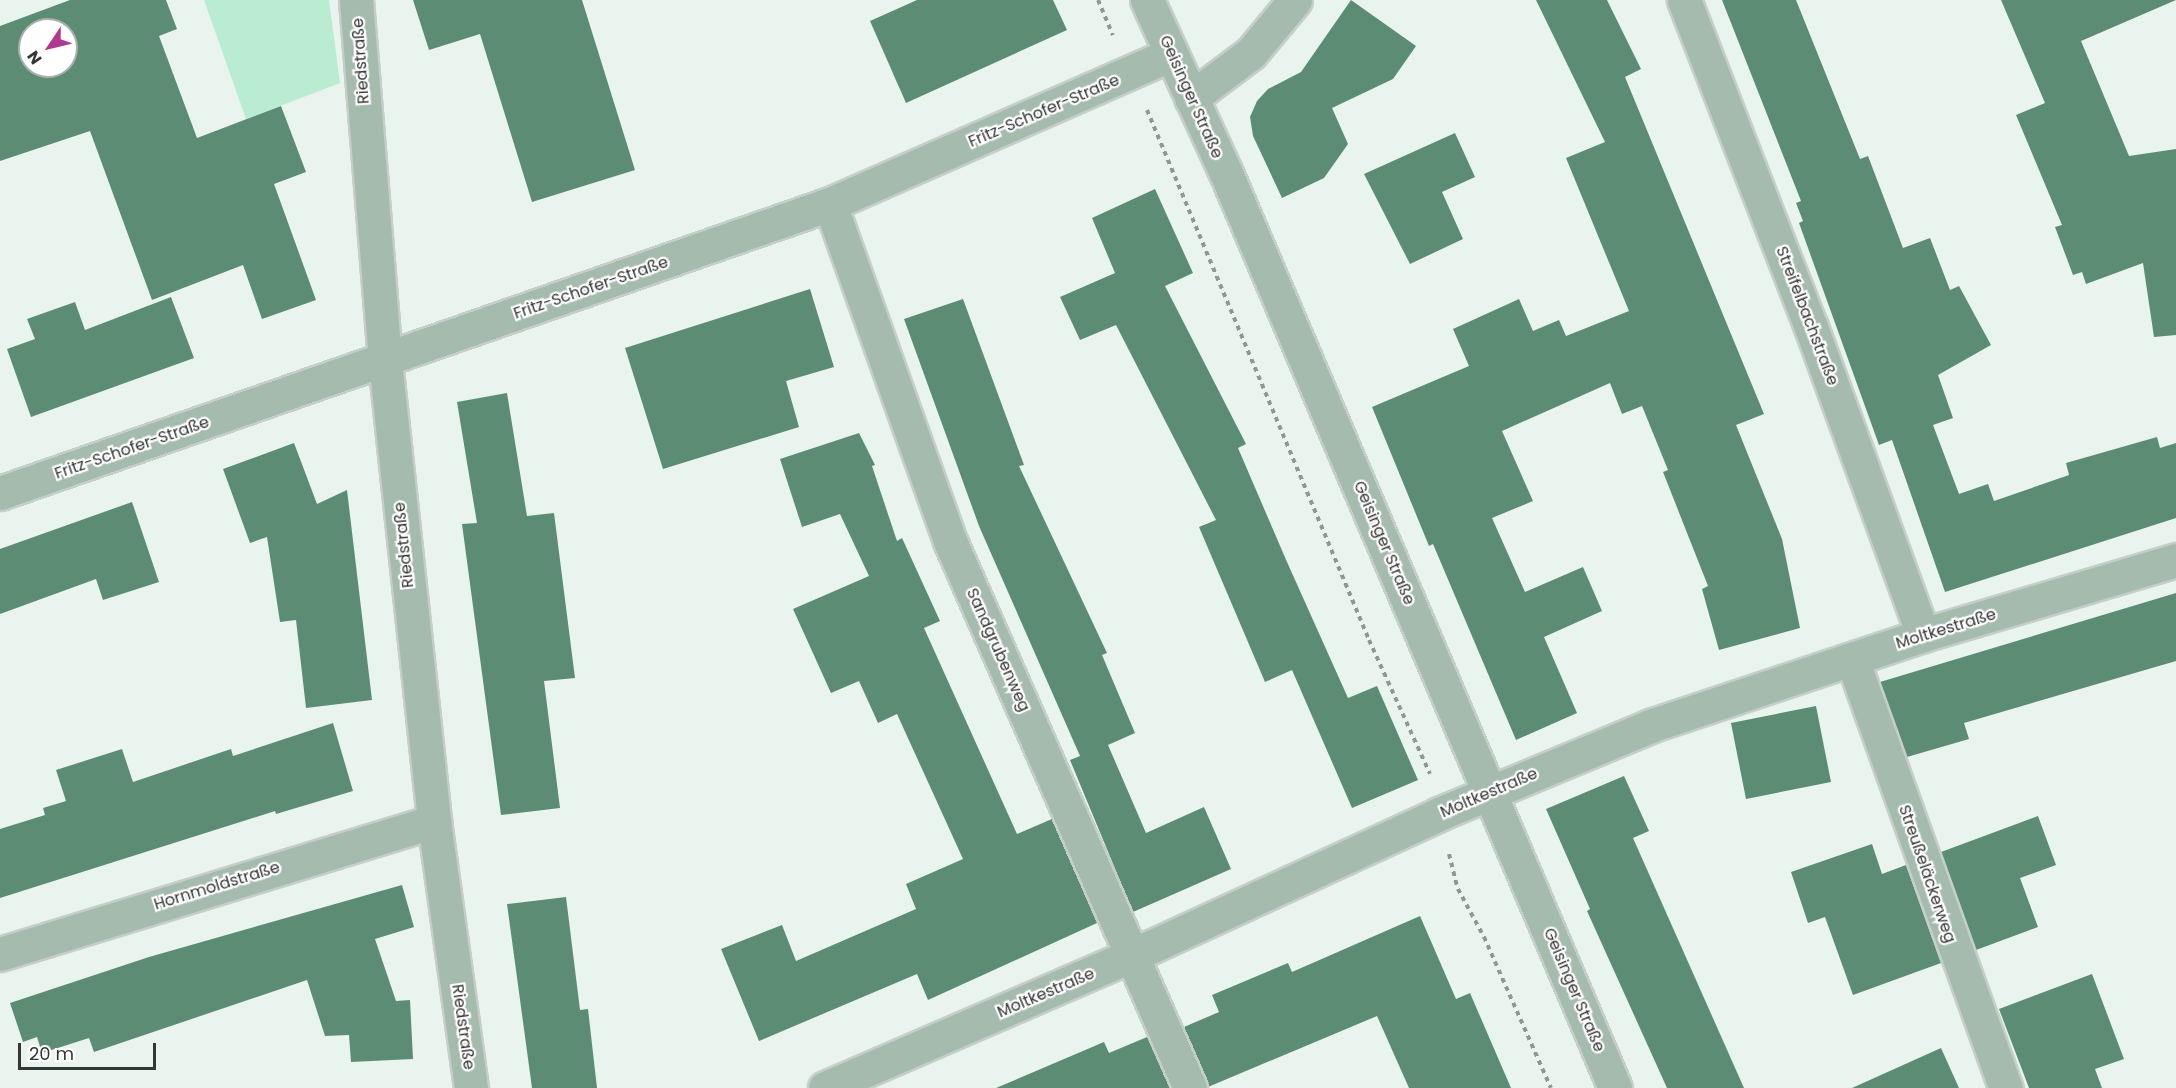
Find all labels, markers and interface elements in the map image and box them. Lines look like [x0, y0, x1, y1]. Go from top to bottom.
street label: Riedstraße [348, 17, 374, 105]
north arrow [18, 18, 78, 78]
street label: Geisinger Straße [1155, 33, 1227, 161]
text: N [22, 46, 47, 69]
street label: Fritz-Schofer-Straße [966, 70, 1122, 152]
street label: Streifelbachstraße [1772, 244, 1842, 388]
street label: Fritz-Schofer-Straße [511, 253, 671, 323]
street label: Fritz-Schofer-Straße [52, 413, 212, 483]
street label: Geisinger Straße [1349, 478, 1419, 608]
street label: Riedstraße [390, 501, 418, 589]
street label: Sandgrubenweg [962, 585, 1034, 715]
street label: Moltkestraße [1894, 605, 1998, 653]
street label: Moltkestraße [1438, 764, 1540, 822]
street label: Streußeläckerweg [1894, 803, 1960, 945]
street label: Hornmoldstraße [152, 858, 282, 914]
street label: Geisinger Straße [1539, 925, 1609, 1055]
street label: Moltkestraße [995, 964, 1097, 1022]
street label: Riedstraße [447, 983, 479, 1071]
scale bar [21, 1031, 159, 1069]
text: 20 m [29, 1041, 74, 1066]

